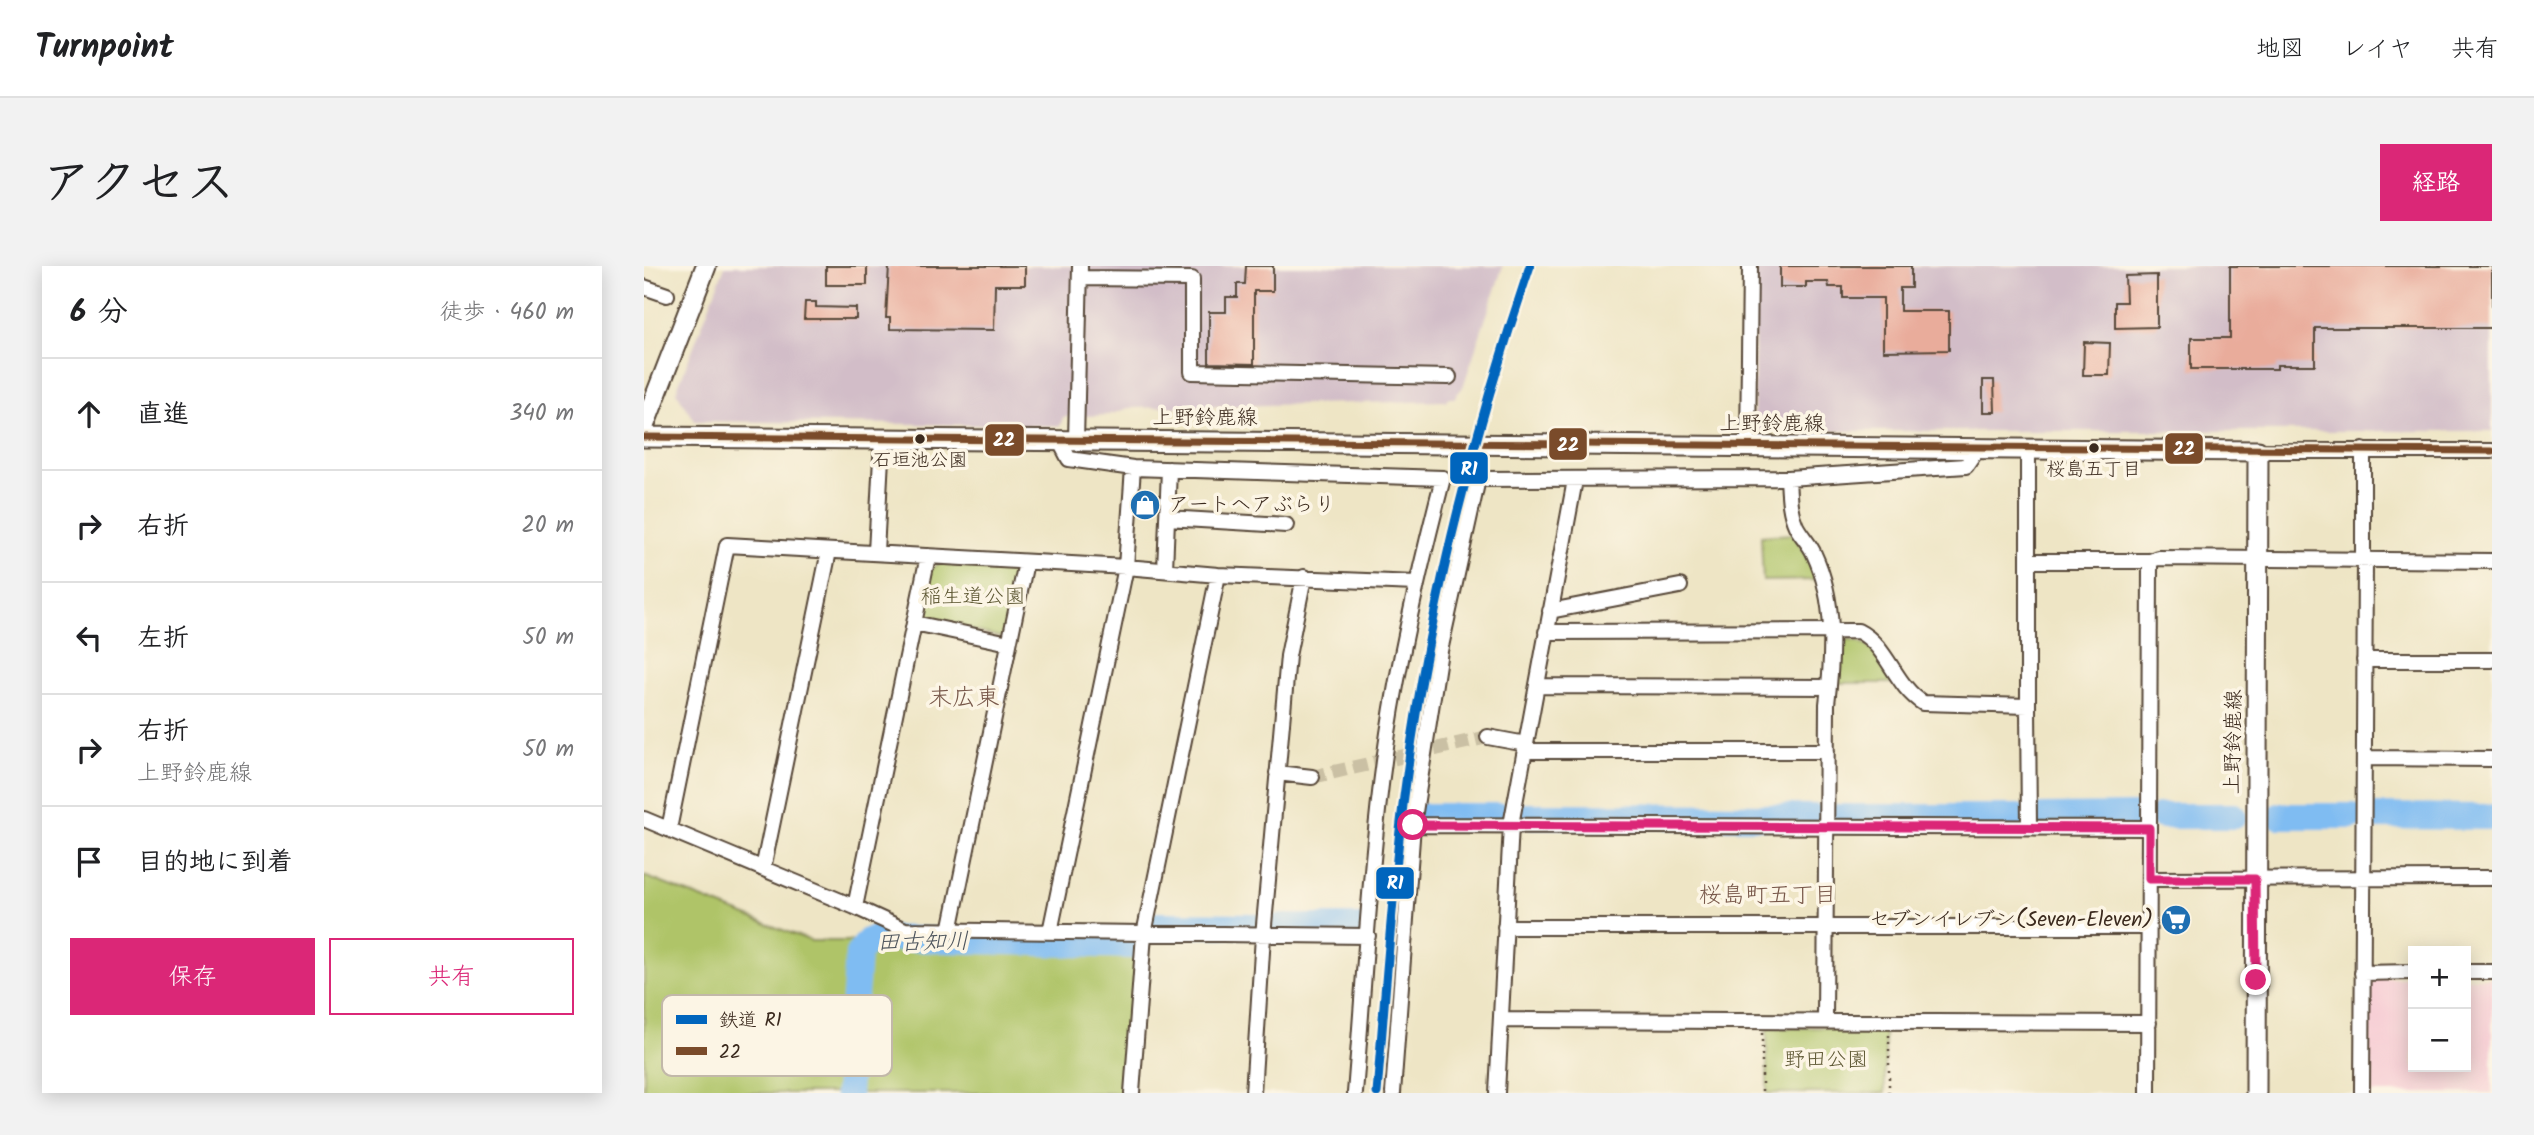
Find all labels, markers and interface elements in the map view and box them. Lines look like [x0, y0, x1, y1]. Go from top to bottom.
text: Turnpoint [35, 22, 174, 75]
text: 地図 [2256, 30, 2304, 69]
text: レイヤ [2342, 30, 2413, 69]
text: 共有 [2451, 30, 2499, 69]
button: 経路 [2380, 144, 2492, 221]
text: アクセス [42, 146, 235, 224]
text: 6 分 [70, 289, 128, 337]
text: 徒歩 · 460 m [440, 295, 574, 331]
text: 直進 [137, 394, 189, 436]
icon: ahead [70, 395, 108, 433]
text: 340 m [509, 396, 574, 432]
street label: 上野鈴鹿線 [1153, 402, 1258, 435]
street label: 上野鈴鹿線 [1720, 408, 1825, 441]
line badge: 22 [984, 423, 1025, 457]
text: 22 [993, 426, 1015, 456]
line badge: 22 [1548, 427, 1588, 461]
text: 22 [1557, 431, 1579, 461]
marker: 石垣池公園 [913, 432, 927, 446]
line badge: 22 [2164, 432, 2204, 465]
text: 22 [2173, 435, 2195, 465]
marker: 桜島五丁目 [2087, 441, 2101, 455]
place label: 石垣池公園 [872, 446, 968, 476]
line badge: R1 [1449, 451, 1489, 485]
text: R1 [1460, 455, 1478, 485]
place label: 桜島五丁目 [2046, 455, 2142, 485]
shop icon: アートヘアぶらり [1128, 488, 1162, 522]
place label: アートヘアぶらり [1168, 489, 1335, 522]
text: 右折 [137, 506, 189, 548]
icon: right [70, 507, 108, 545]
text: 20 m [522, 508, 574, 544]
park label: 稲生道公園 [921, 581, 1026, 614]
text: 左折 [137, 618, 189, 660]
icon: left [70, 619, 108, 657]
text: 50 m [523, 620, 574, 656]
district label: 末広東 [928, 679, 1000, 718]
street label: 上野鈴鹿線 [2217, 689, 2251, 795]
text: 右折 [137, 711, 189, 753]
icon: right [70, 731, 108, 769]
text: 50 m [523, 732, 574, 768]
text: 上野鈴鹿線 [137, 756, 252, 792]
route start [1397, 809, 1428, 840]
text: 目的地に到着 [137, 842, 293, 884]
icon: arrive [70, 843, 108, 881]
line badge: R1 [1375, 866, 1415, 900]
text: R1 [1386, 869, 1404, 899]
district label: 桜島町五丁目 [1699, 878, 1837, 914]
supermarket icon: セブンイレブン(Seven-Eleven) [2159, 903, 2193, 937]
place label: セブンイレブン(Seven-Eleven) [1869, 904, 2153, 937]
water label: 田古知川 [877, 924, 969, 962]
button: 保存 [70, 938, 315, 1015]
button: 共有 [329, 938, 574, 1015]
map controls [2408, 946, 2471, 1072]
button: + [2408, 946, 2471, 1009]
route end [2240, 964, 2271, 995]
legend [662, 995, 892, 1076]
text: 鉄道 R1 [719, 1006, 782, 1036]
button: − [2408, 1009, 2471, 1072]
text: 22 [719, 1038, 741, 1068]
park label: 野田公園 [1784, 1044, 1868, 1077]

